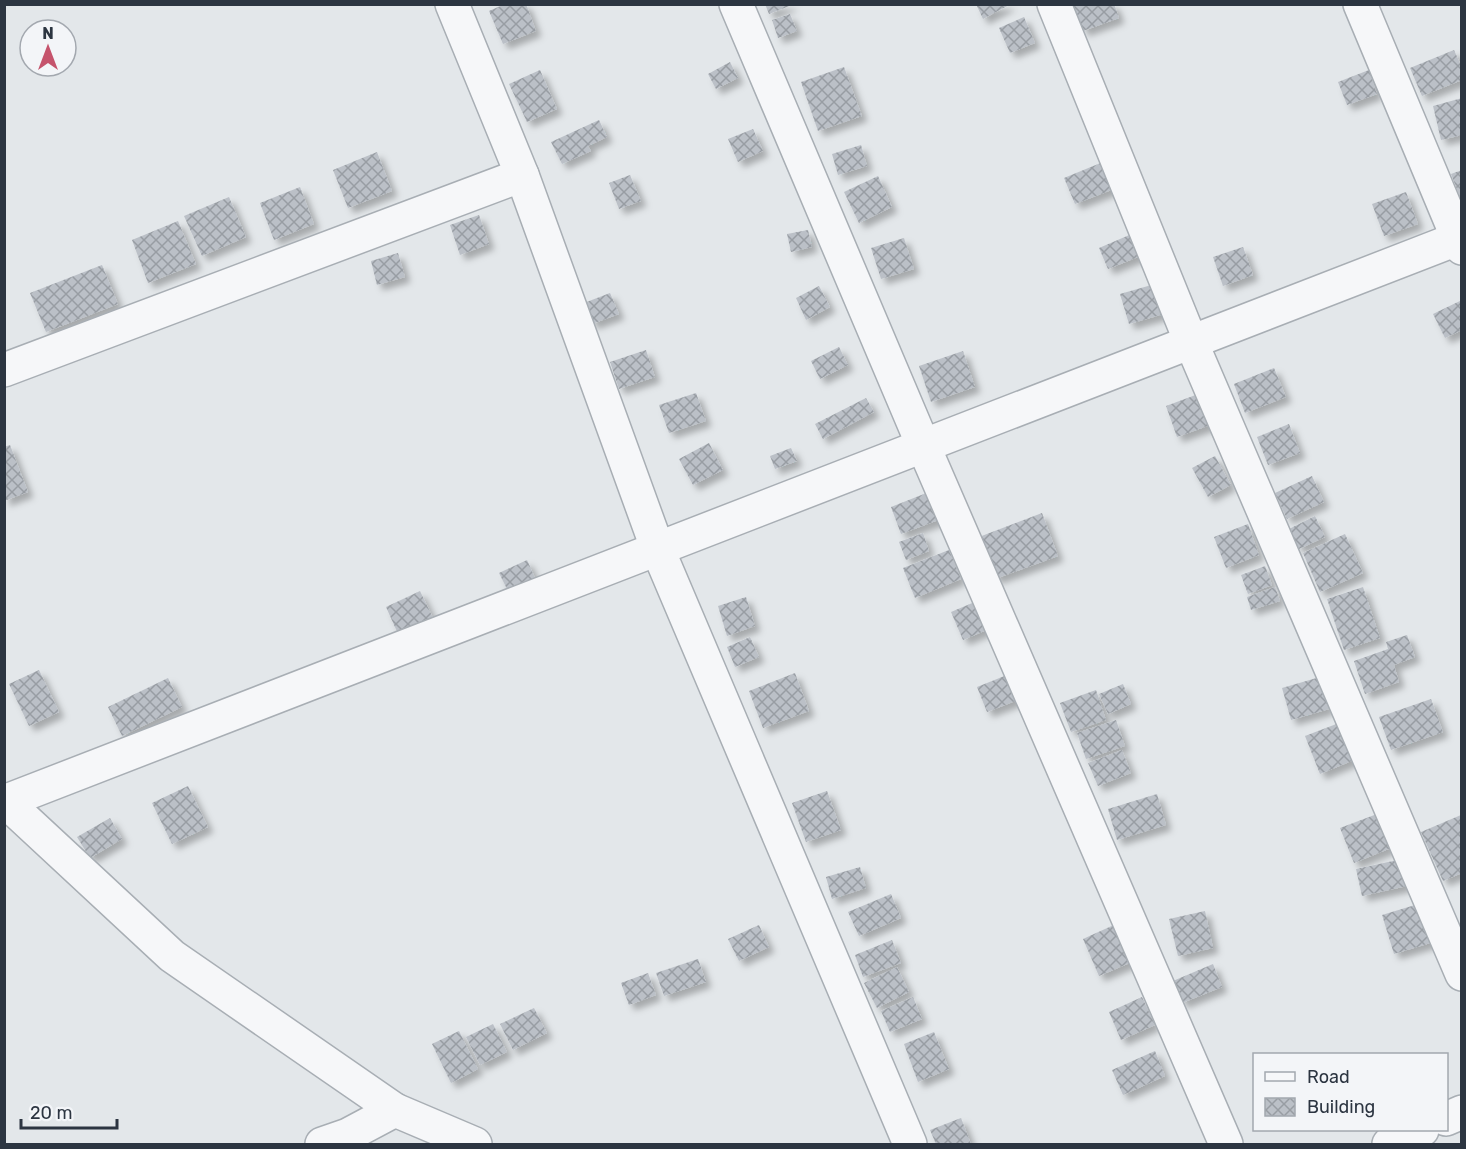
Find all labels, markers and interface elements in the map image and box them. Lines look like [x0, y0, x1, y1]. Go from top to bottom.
north arrow [18, 18, 78, 78]
text: N [42, 24, 54, 43]
legend [1253, 1053, 1448, 1131]
text: Road [1307, 1066, 1350, 1088]
scale bar [21, 1092, 117, 1130]
text: Building [1307, 1096, 1375, 1118]
text: 20 m [30, 1102, 72, 1124]

